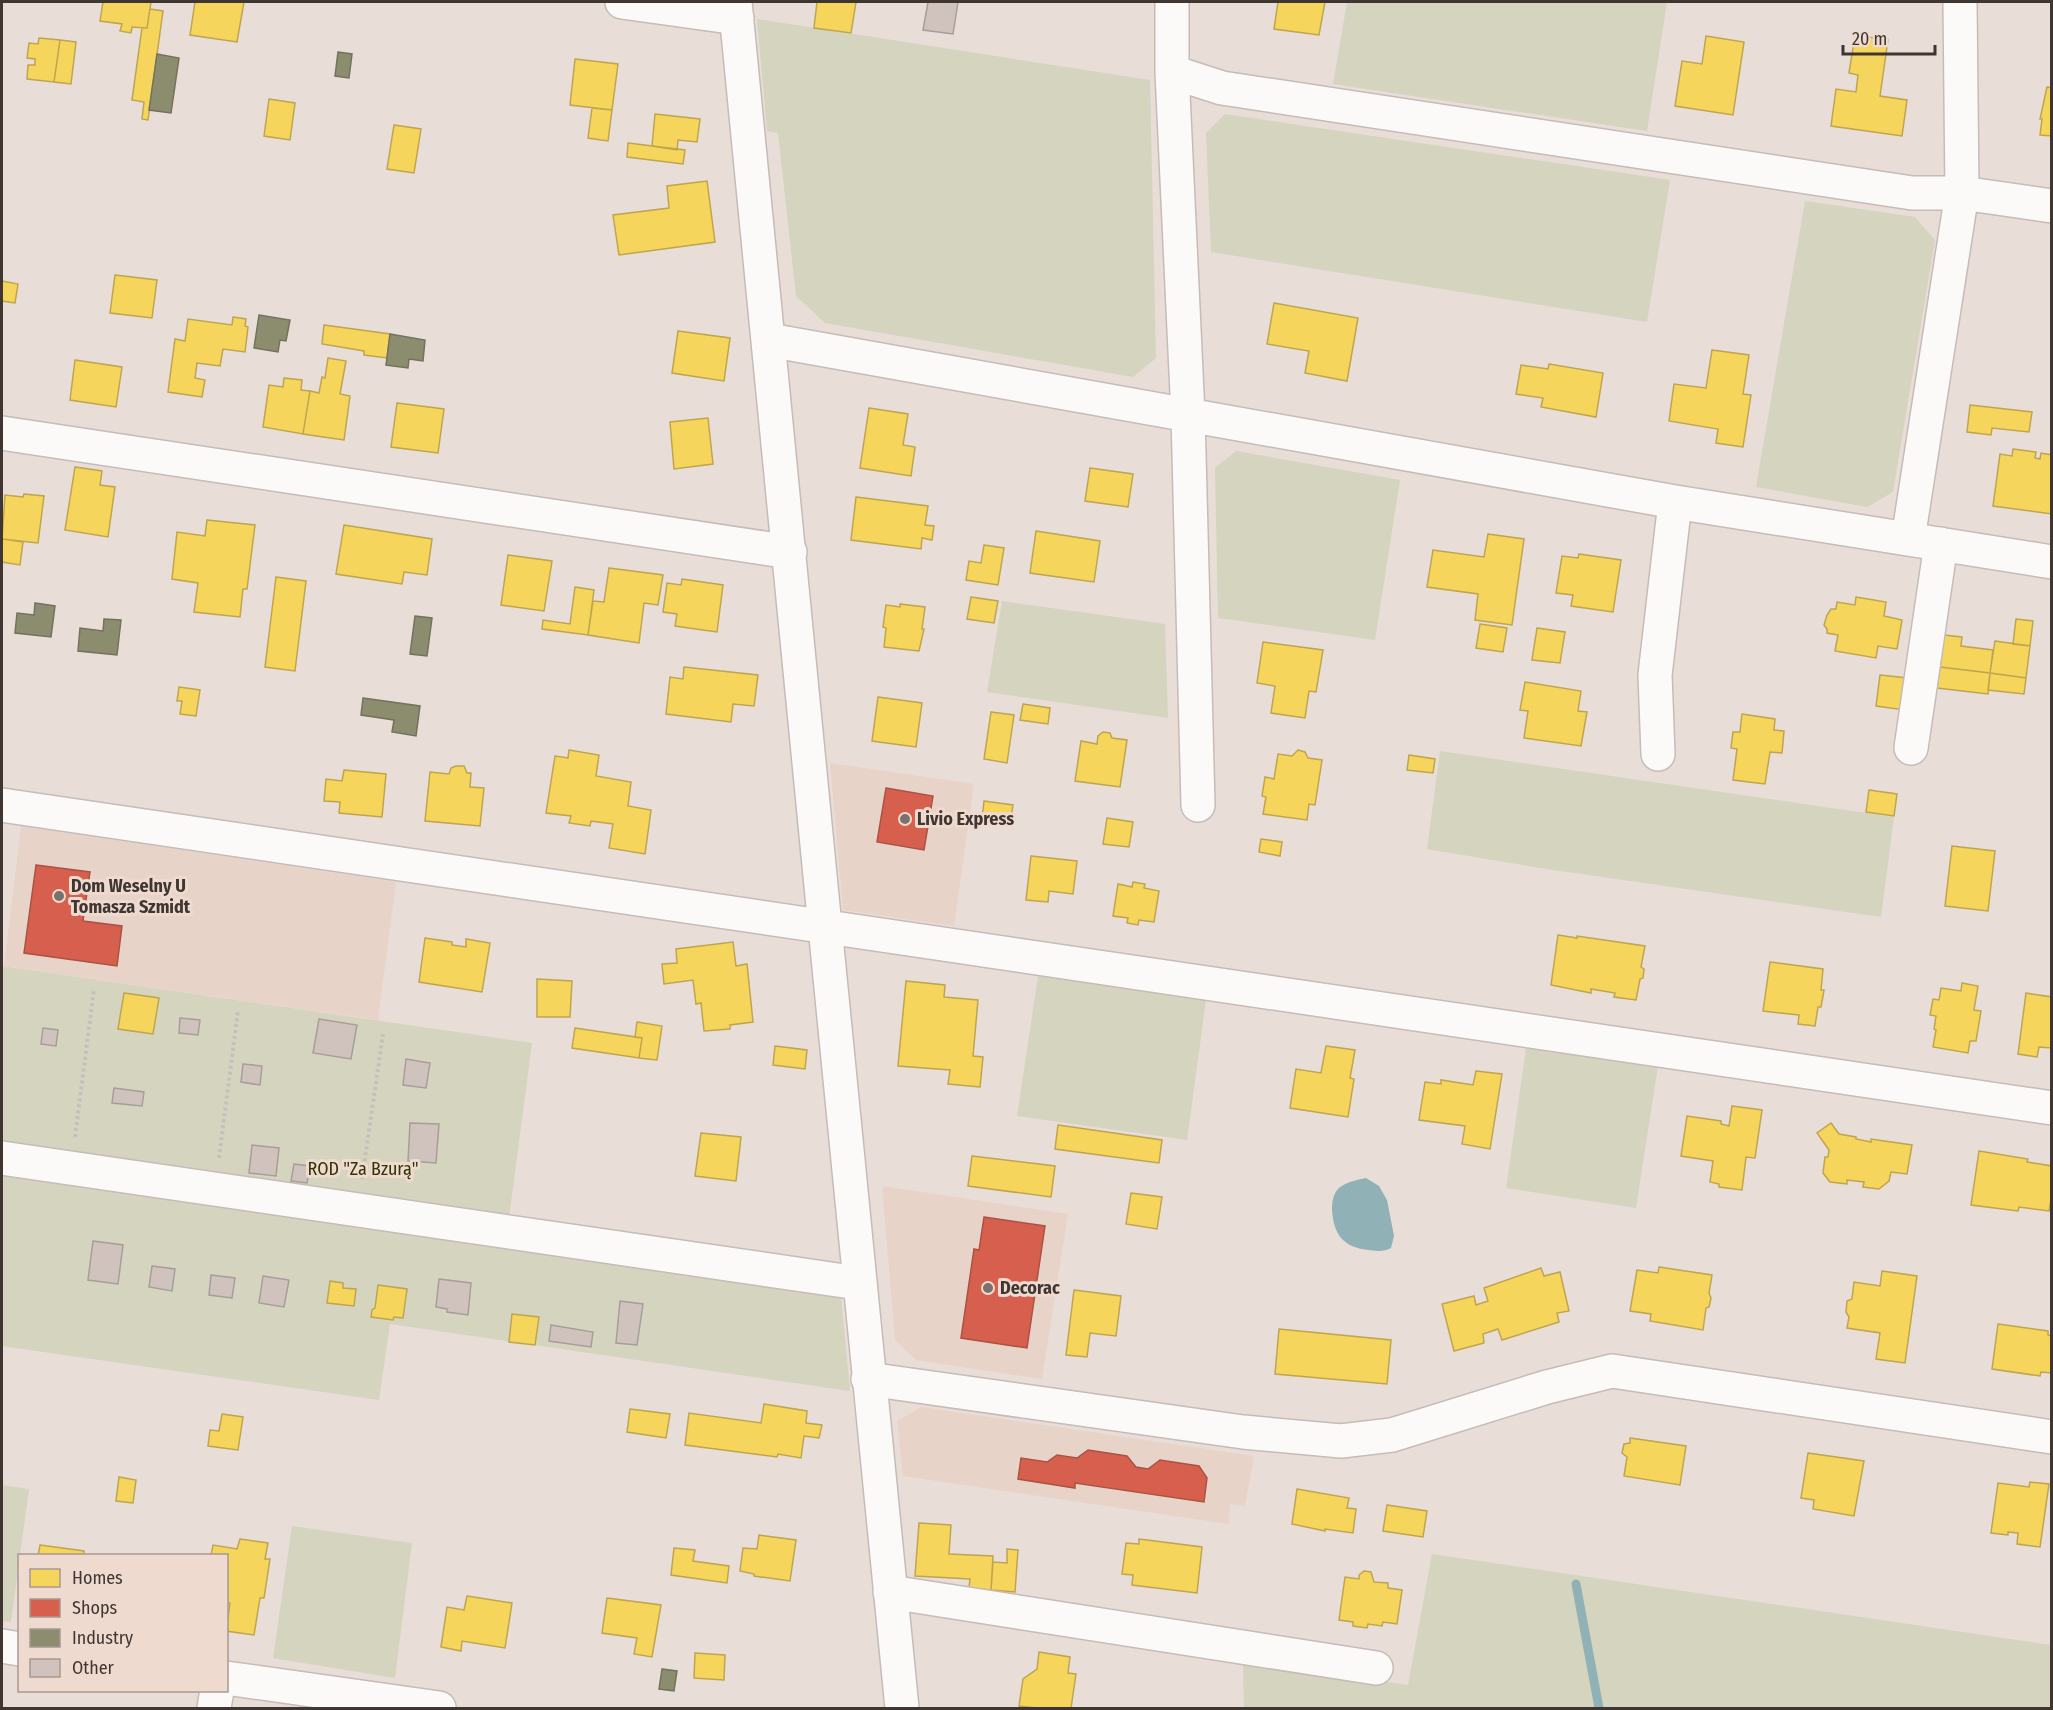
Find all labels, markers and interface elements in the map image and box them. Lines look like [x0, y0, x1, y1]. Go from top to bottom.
scale bar [1843, 18, 1934, 56]
text: 20 m [1852, 28, 1887, 50]
place label: Livio Express [917, 808, 1014, 830]
marker: Livio Express [898, 812, 912, 826]
place label: Dom Weselny U Tomasza Szmidt [71, 875, 191, 918]
marker: Dom Weselny U Tomasza Szmidt [52, 889, 66, 903]
park label: ROD "Za Bzurą" [308, 1158, 418, 1180]
place label: Decorac [1000, 1277, 1060, 1299]
marker: Decorac [981, 1281, 995, 1295]
legend [18, 1554, 228, 1692]
text: Homes [72, 1567, 123, 1589]
text: Shops [72, 1597, 117, 1619]
text: Industry [72, 1627, 133, 1649]
text: Other [72, 1657, 115, 1679]

